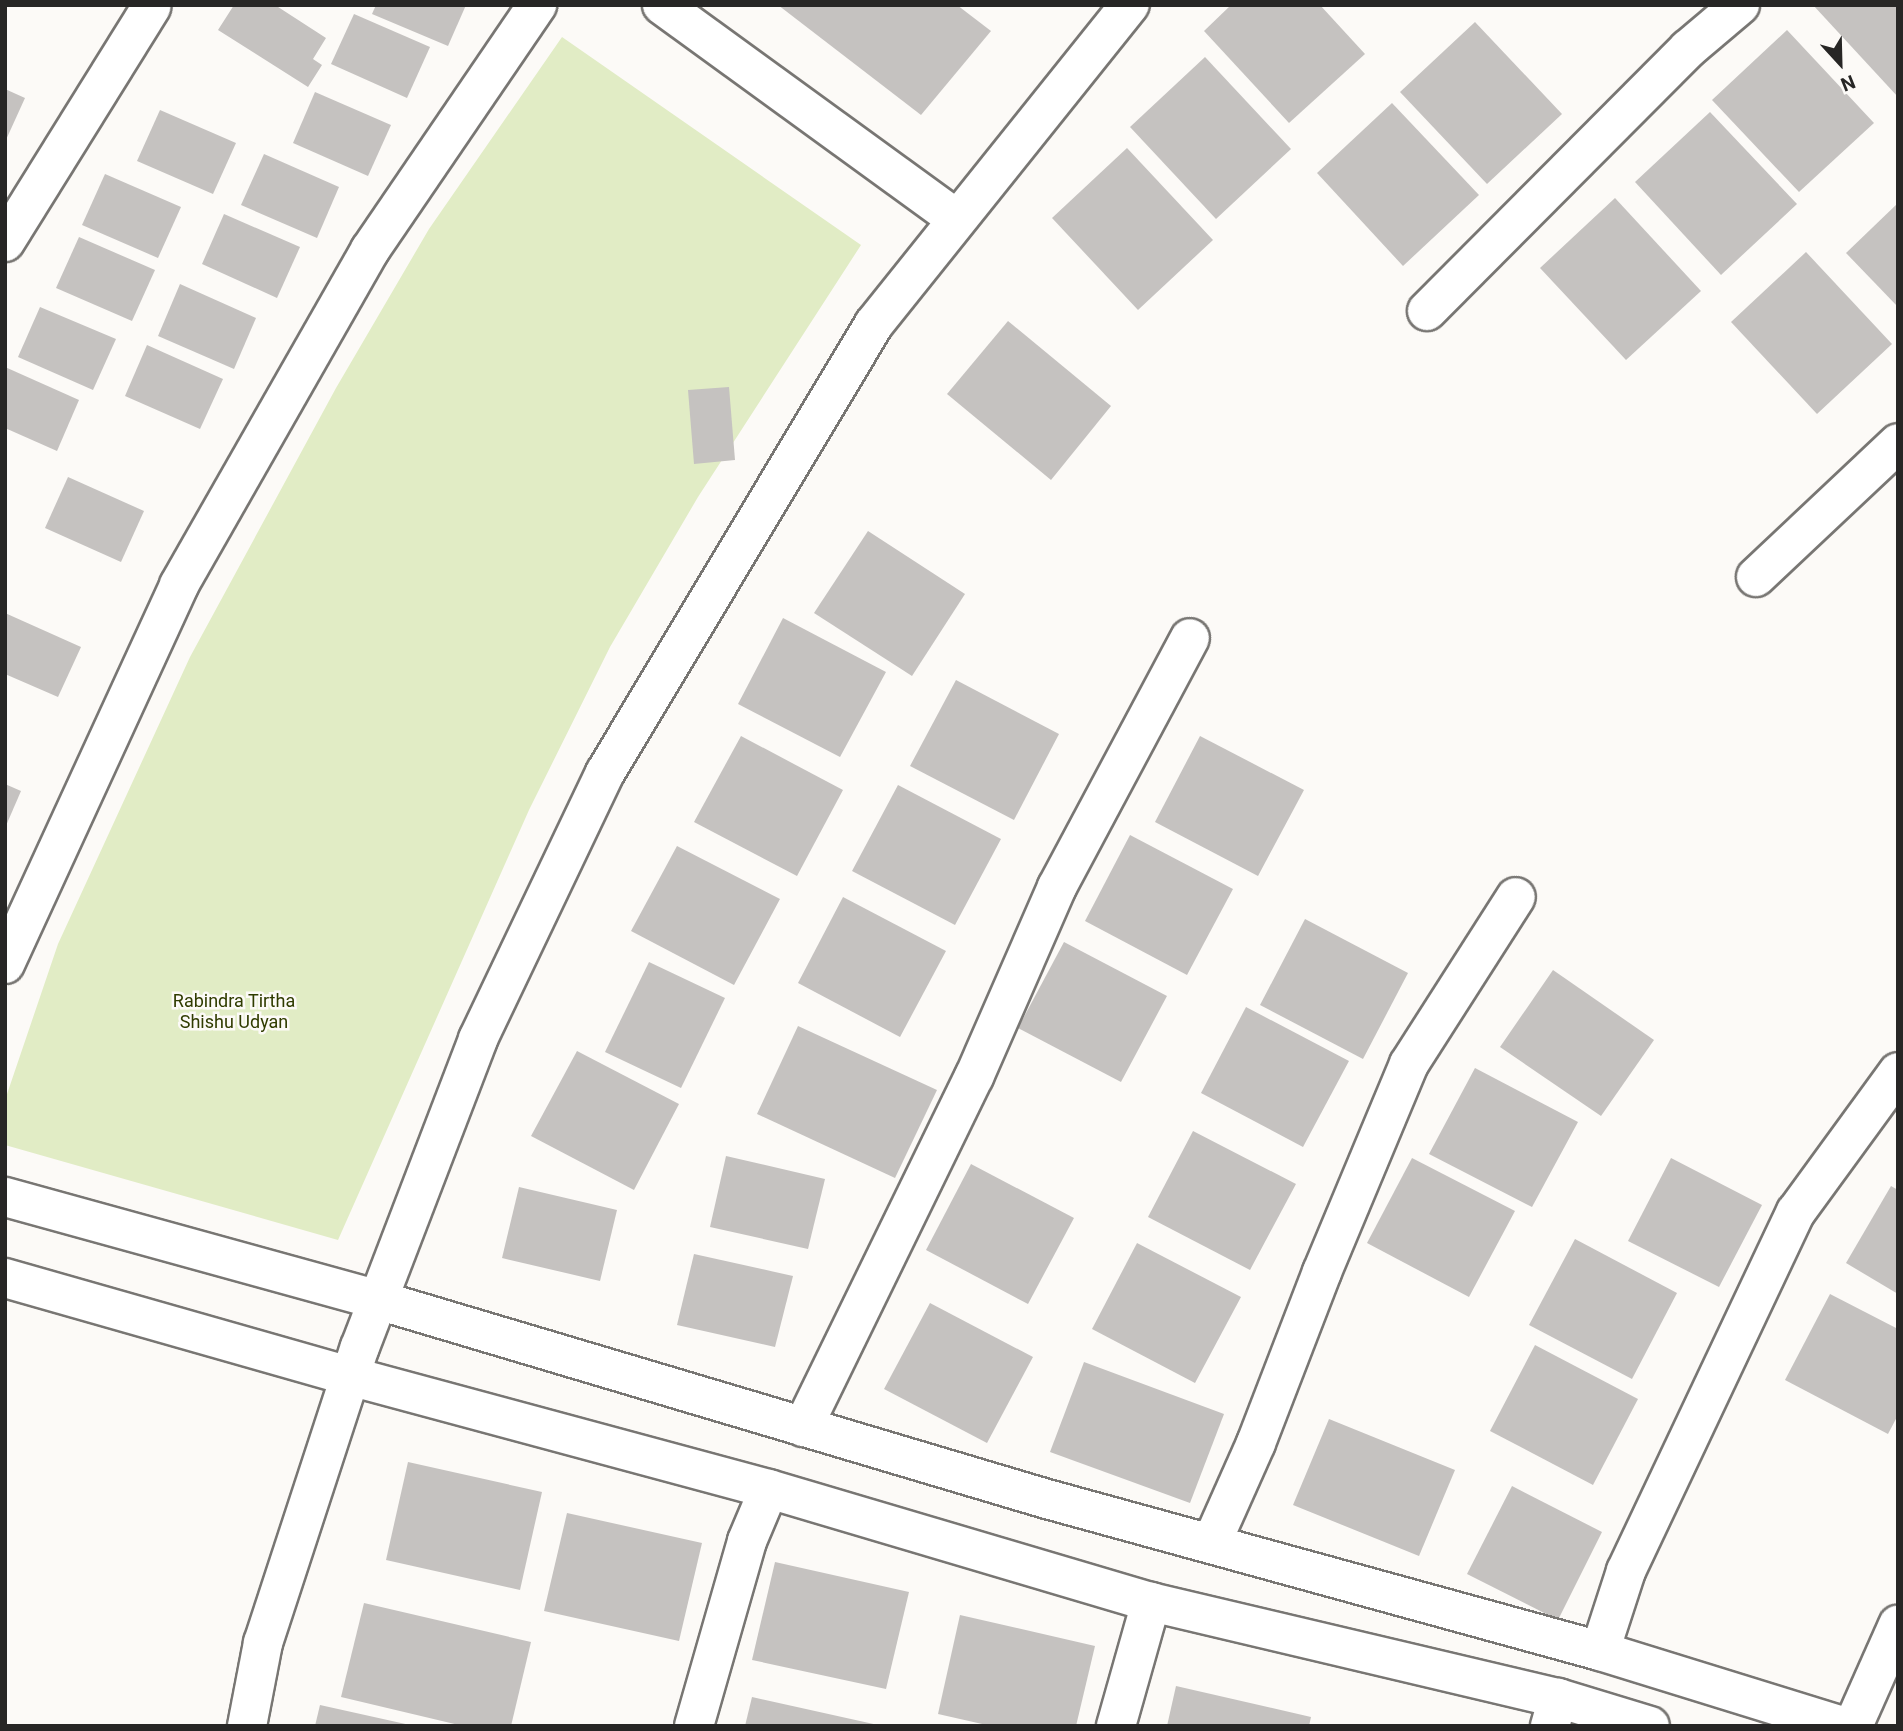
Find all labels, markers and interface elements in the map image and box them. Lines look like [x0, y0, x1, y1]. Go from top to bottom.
north arrow [1805, 28, 1875, 98]
text: N [1838, 70, 1859, 96]
park label: Rabindra Tirtha Shishu Udyan [173, 991, 295, 1034]

